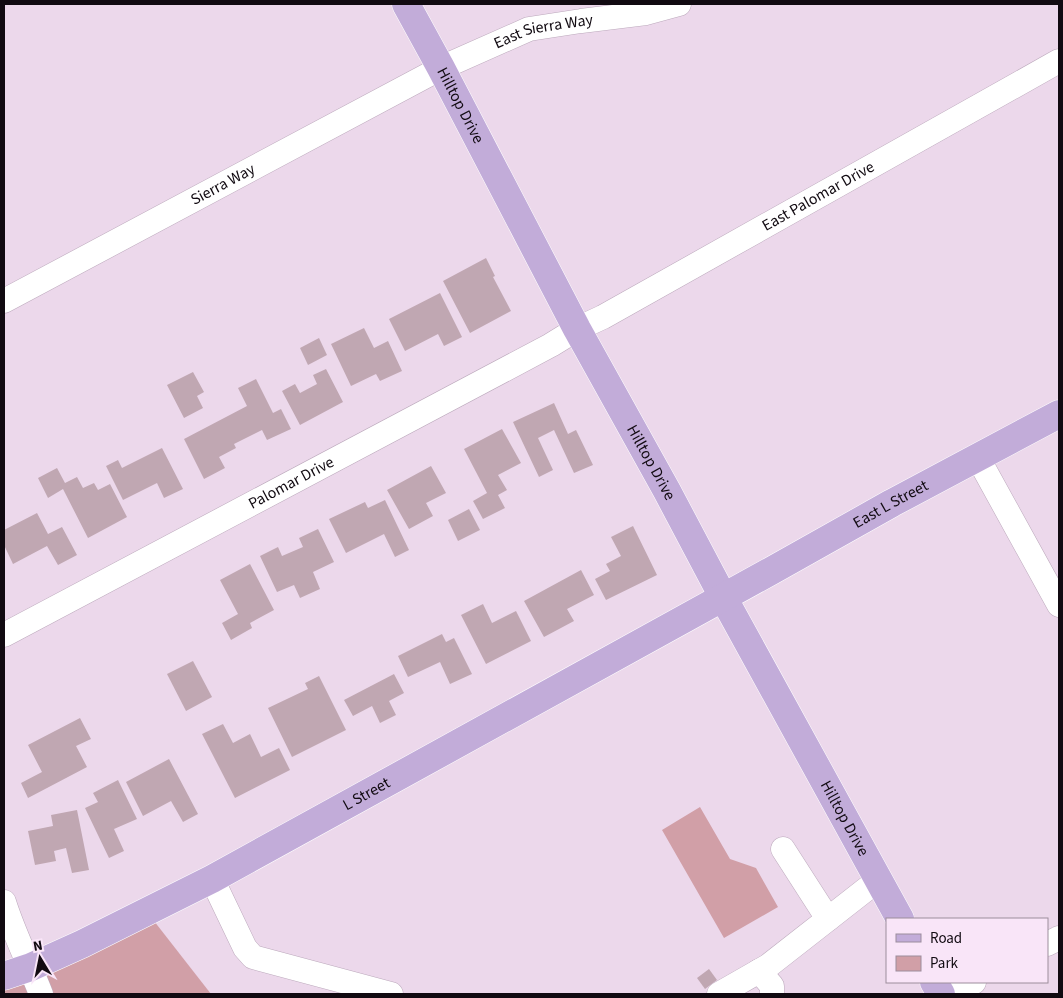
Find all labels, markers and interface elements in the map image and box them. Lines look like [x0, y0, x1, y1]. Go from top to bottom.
street label: East Sierra Way [490, 9, 595, 54]
street label: Hilltop Drive [431, 63, 489, 147]
street label: East Palomar Drive [758, 156, 878, 237]
street label: Sierra Way [187, 158, 260, 211]
street label: Hilltop Drive [621, 421, 681, 504]
street label: Palomar Drive [244, 451, 338, 515]
street label: East L Street [849, 474, 933, 534]
street label: L Street [339, 772, 395, 816]
street label: Hilltop Drive [815, 777, 874, 860]
legend [886, 918, 1048, 983]
text: Road [930, 928, 962, 949]
north arrow [15, 933, 65, 983]
text: N [32, 936, 44, 957]
text: Park [930, 953, 959, 974]

